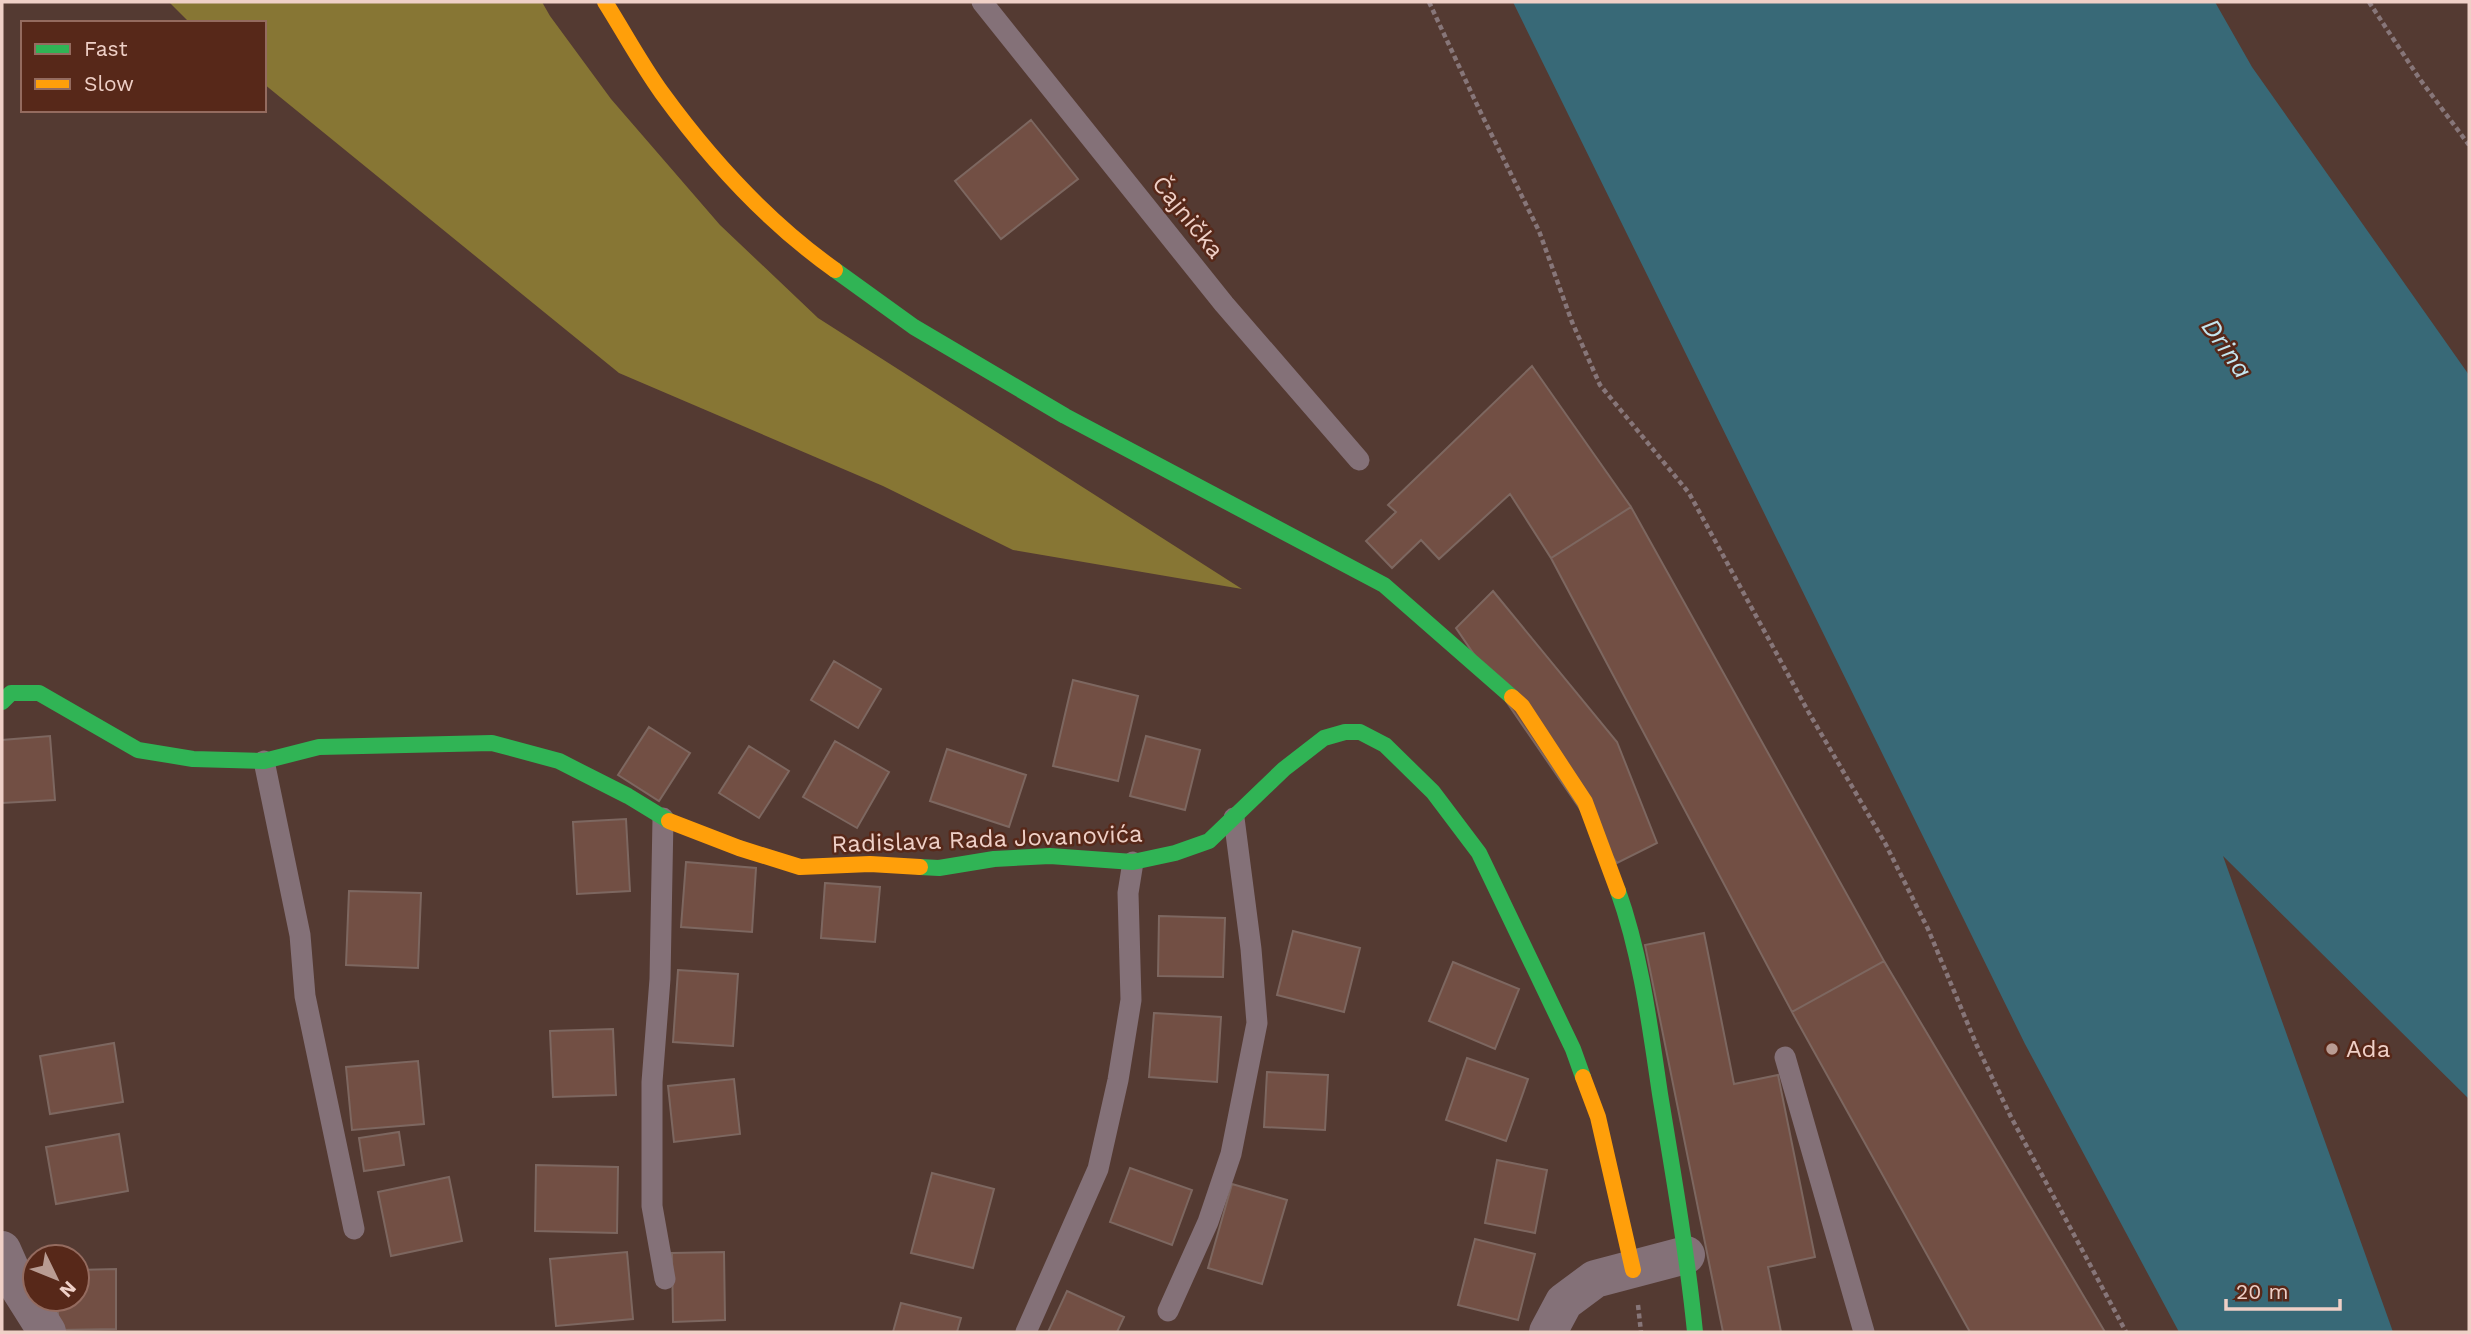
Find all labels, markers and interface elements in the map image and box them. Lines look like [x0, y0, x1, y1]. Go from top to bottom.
legend [21, 21, 266, 112]
text: Fast [84, 36, 128, 61]
text: Slow [84, 71, 134, 96]
street label: Čajnička [1146, 170, 1230, 264]
water label: Drina [2196, 312, 2258, 384]
street label: Radislava Rada Jovanovića [831, 820, 1143, 858]
place label: Ada [2346, 1035, 2390, 1063]
marker: Ada [2324, 1041, 2340, 1057]
north arrow [21, 1243, 91, 1313]
scale bar [2226, 1268, 2340, 1312]
text: N [55, 1276, 81, 1302]
text: 20 m [2236, 1279, 2288, 1304]

